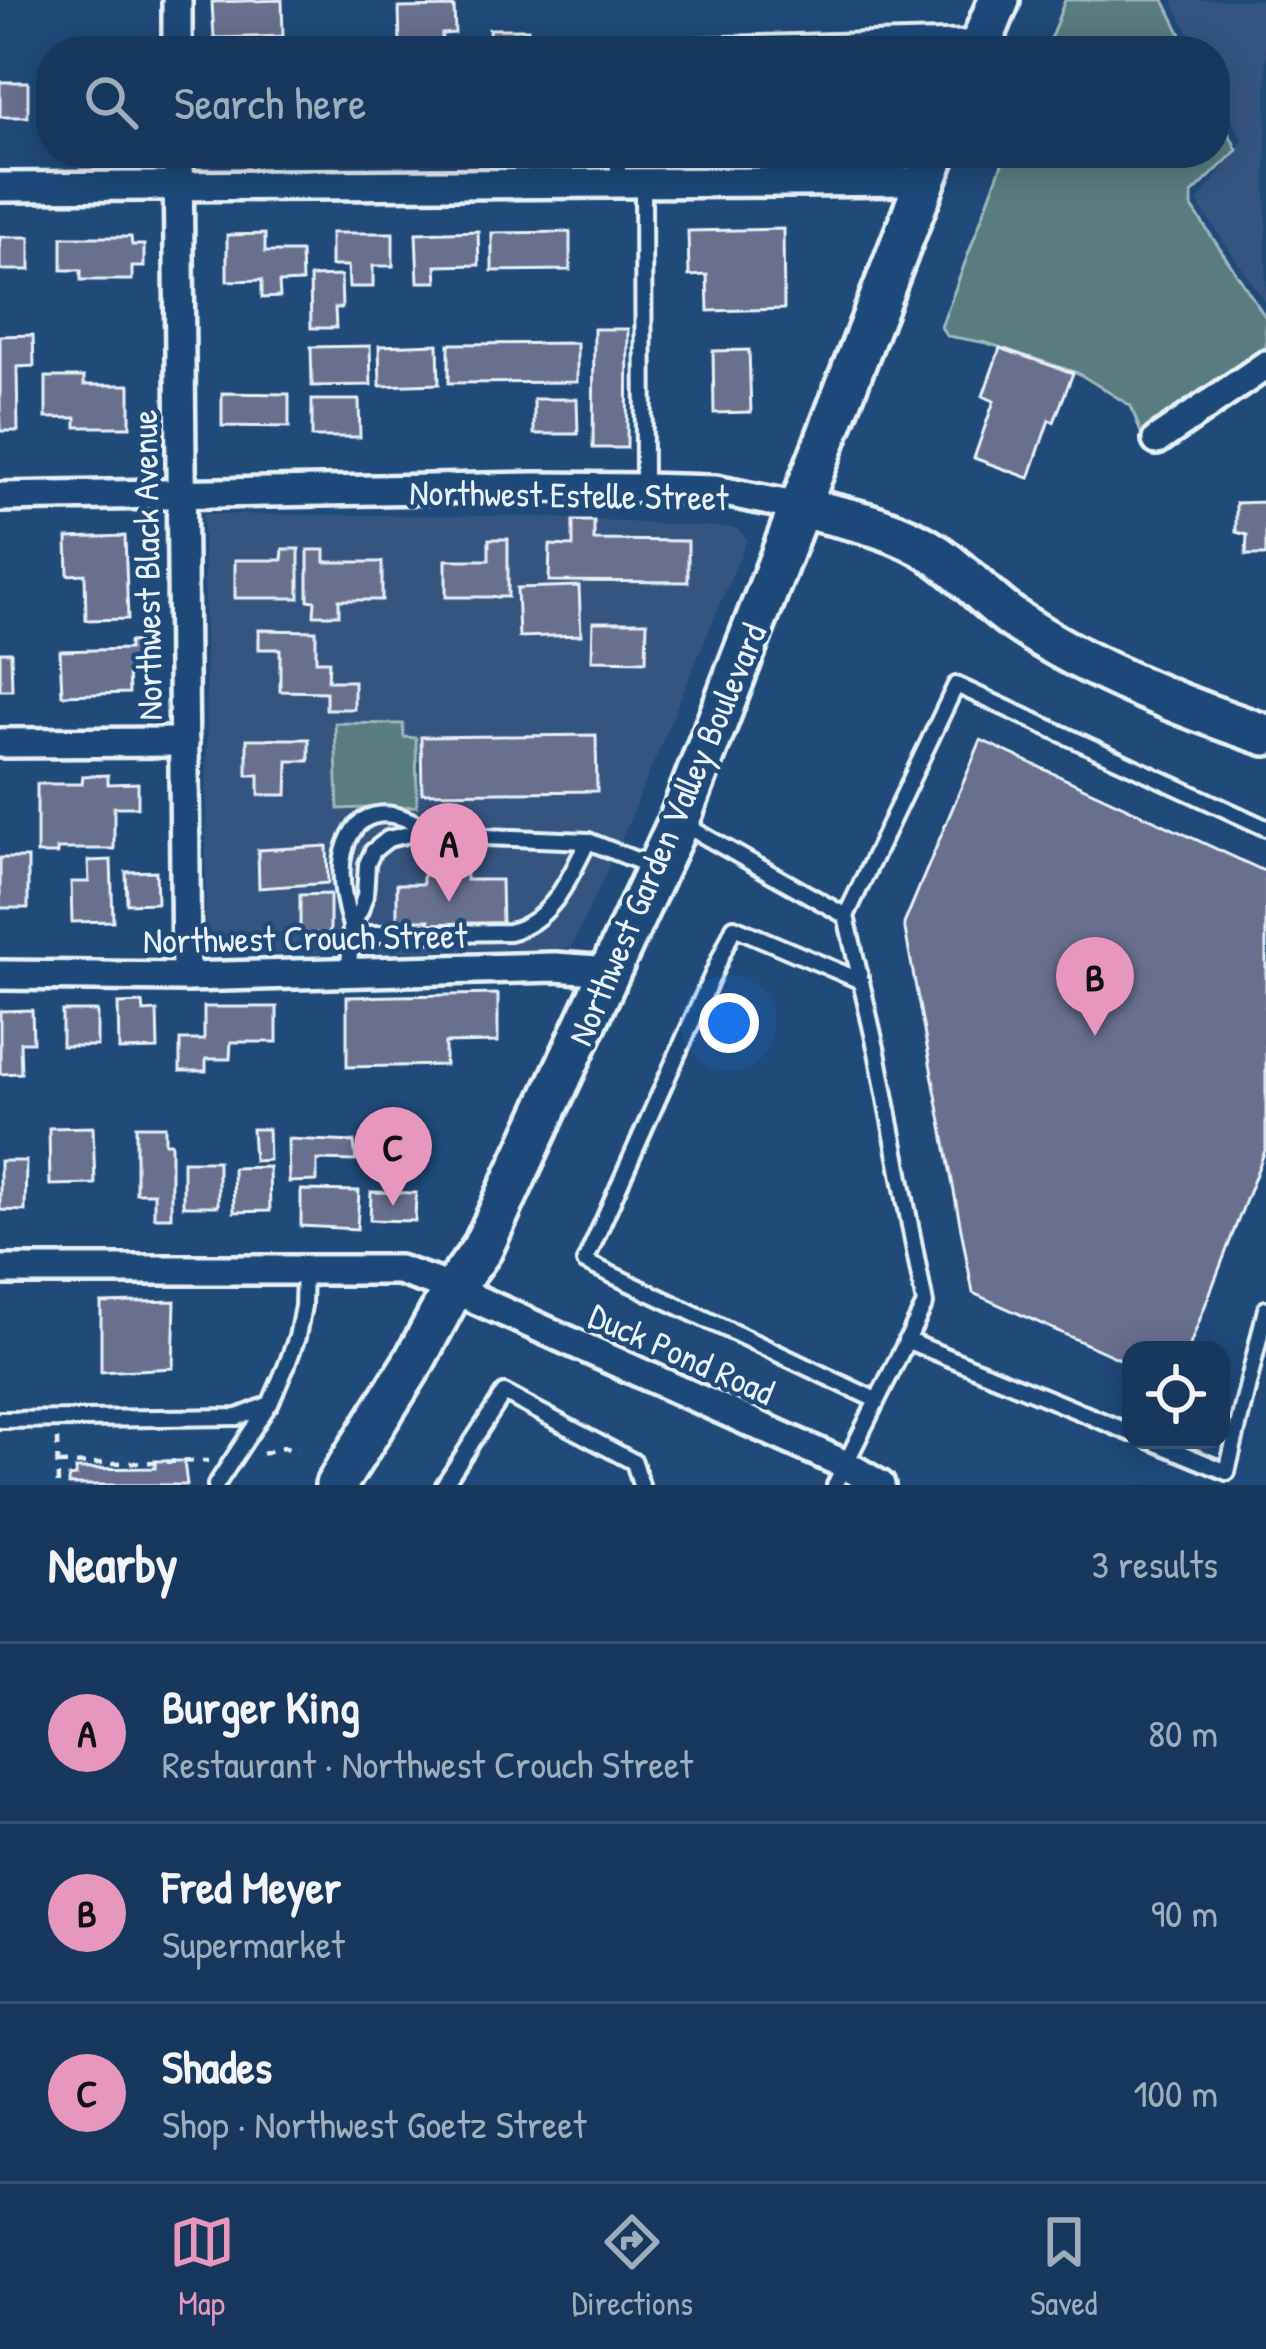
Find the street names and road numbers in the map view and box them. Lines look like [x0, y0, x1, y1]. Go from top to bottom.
street label: Northwest Black Avenue [119, 409, 173, 721]
street label: Northwest Estelle Street [409, 467, 729, 521]
street label: Northwest Garden Valley Boulevard [555, 616, 777, 1052]
street label: Northwest Crouch Street [142, 910, 468, 964]
street label: Duck Pond Road [582, 1290, 782, 1416]

